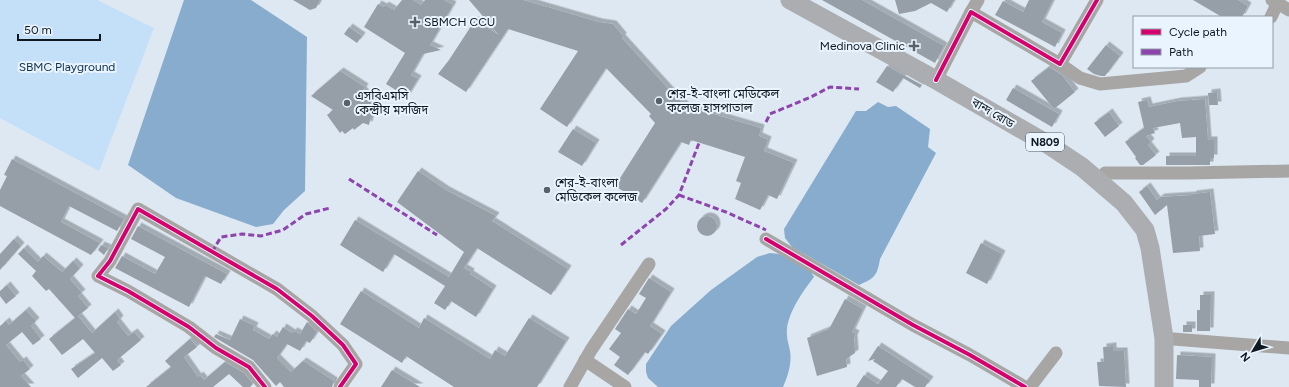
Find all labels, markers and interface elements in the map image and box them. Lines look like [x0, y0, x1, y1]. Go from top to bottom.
place label: SBMCH CCU [424, 15, 495, 29]
scale bar [18, 16, 100, 42]
marker: SBMCH CCU [409, 16, 421, 28]
legend [1133, 16, 1273, 68]
text: 50 m [24, 23, 52, 37]
text: Cycle path [1169, 25, 1227, 39]
place label: Medinova Clinic [820, 39, 906, 53]
marker: Medinova Clinic [908, 40, 920, 52]
text: Path [1169, 45, 1193, 59]
park label: SBMC Playground [19, 60, 115, 74]
place label: শের-ই-বাংলা মেডিকেল কলেজ হাসপাতাল [666, 86, 780, 115]
place label: এসবিএমসি কেন্দ্রীয় মসজিদ [355, 88, 428, 117]
street label: বান্দ রোড [968, 95, 1017, 131]
marker: শের-ই-বাংলা মেডিকেল কলেজ হাসপাতাল [654, 96, 664, 106]
marker: এসবিএমসি কেন্দ্রীয় মসজিদ [342, 98, 352, 108]
road number: N809 [1026, 133, 1064, 151]
place label: শের-ই-বাংলা মেডিকেল কলেজ [555, 175, 638, 204]
marker: শের-ই-বাংলা মেডিকেল কলেজ [542, 185, 552, 195]
north arrow [1233, 331, 1273, 371]
text: N [1238, 349, 1253, 364]

